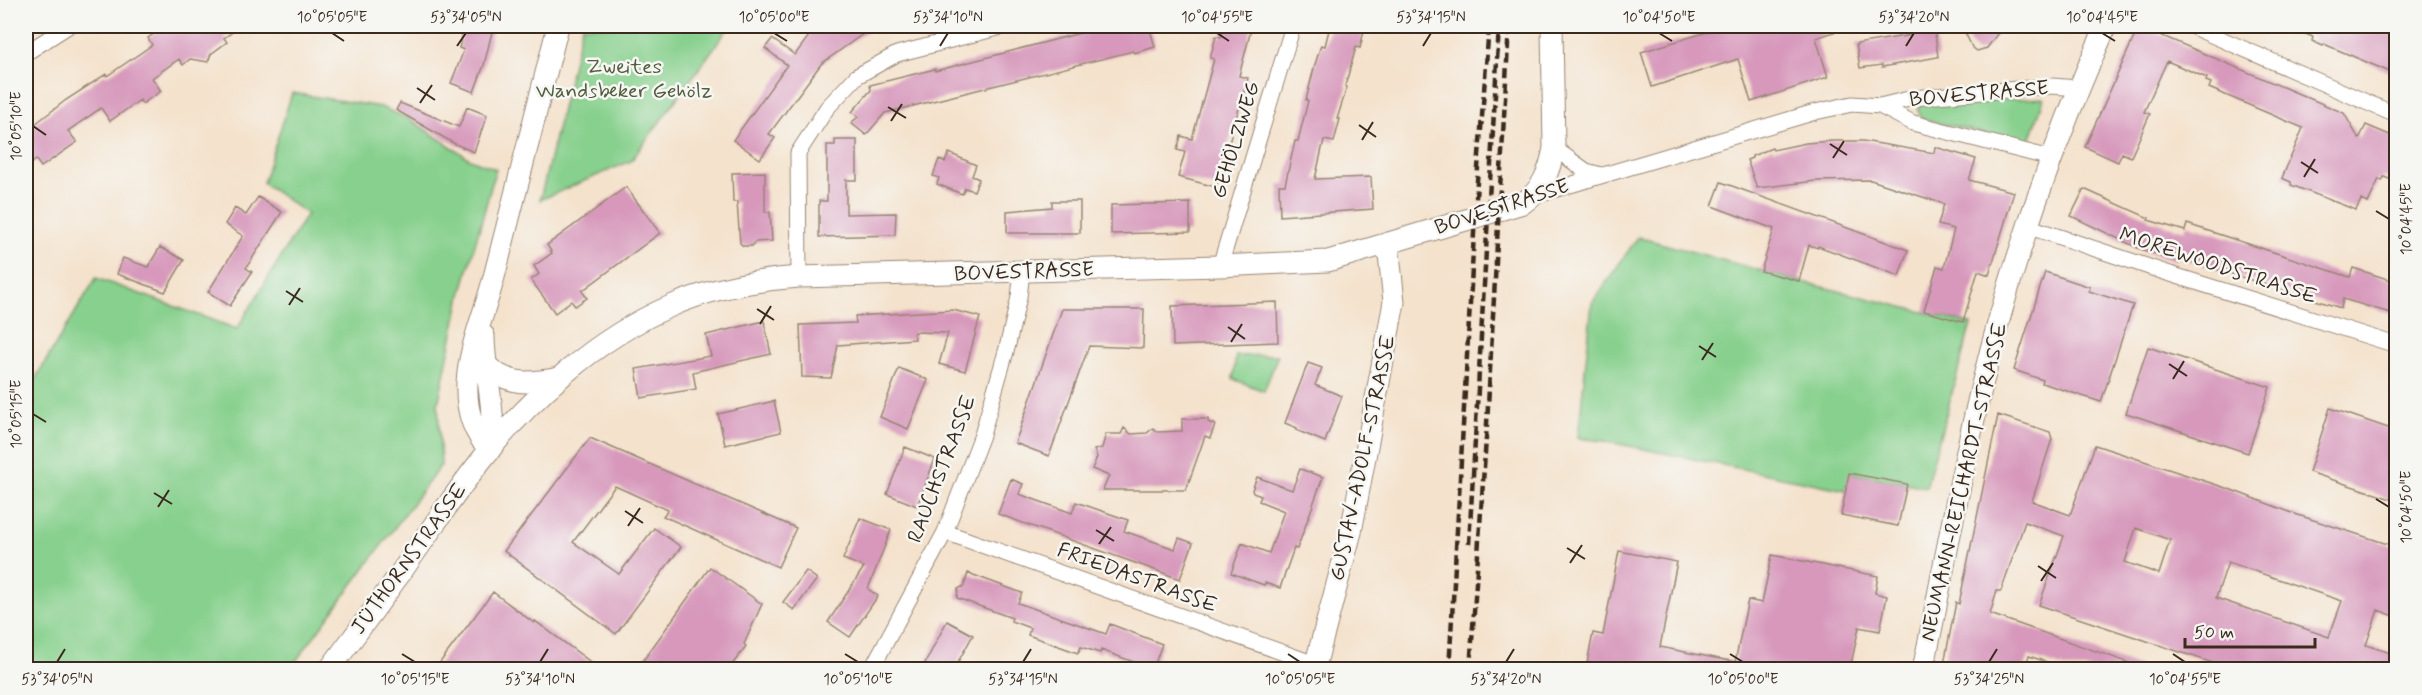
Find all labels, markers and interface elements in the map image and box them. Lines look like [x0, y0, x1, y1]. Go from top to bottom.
text: 10°05'05"E [297, 8, 367, 28]
text: 53°34'05"N [430, 8, 502, 28]
text: 10°05'00"E [738, 8, 810, 28]
text: 53°34'10"N [913, 8, 983, 28]
text: 10°04'55"E [1181, 8, 1253, 28]
text: 53°34'15"N [1396, 8, 1466, 28]
text: 10°04'50"E [1623, 8, 1696, 28]
text: 53°34'20"N [1879, 8, 1949, 28]
text: 10°04'45"E [2066, 8, 2138, 28]
park label: Zweites Wandsbeker Gehölz [536, 53, 712, 105]
street label: BOVESTRASSE [1908, 74, 2050, 114]
street label: GEHÖLZWEG [1205, 78, 1267, 202]
text: 10°05'10"E [7, 91, 27, 161]
street label: BOVESTRASSE [1431, 172, 1573, 242]
text: 10°04'45"E [2397, 183, 2417, 255]
street label: MOREWOODSTRASSE [2116, 221, 2321, 311]
street label: BOVESTRASSE [953, 256, 1095, 288]
street label: NEUMANN-REICHARDT-STRASSE [1914, 320, 2014, 644]
street label: GUSTAV-ADOLF-STRASSE [1323, 332, 1403, 583]
text: 10°05'15"E [7, 379, 27, 448]
street label: RAUCHSTRASSE [901, 391, 983, 547]
text: 10°04'50"E [2397, 470, 2417, 543]
street label: JÜTHORNSTRASSE [345, 478, 473, 640]
street label: FRIEDASTRASSE [1053, 536, 1221, 620]
scale bar [2185, 611, 2316, 649]
text: 50 m [2194, 621, 2234, 645]
text: 53°34'05"N [21, 670, 93, 690]
text: 10°05'15"E [381, 670, 450, 690]
text: 53°34'10"N [505, 670, 575, 690]
text: 10°05'10"E [823, 670, 893, 690]
text: 53°34'15"N [988, 670, 1058, 690]
text: 10°05'05"E [1265, 670, 1335, 690]
text: 53°34'20"N [1471, 670, 1541, 690]
text: 10°05'00"E [1707, 670, 1779, 690]
text: 53°34'25"N [1954, 670, 2024, 690]
text: 10°04'55"E [2149, 670, 2221, 690]

